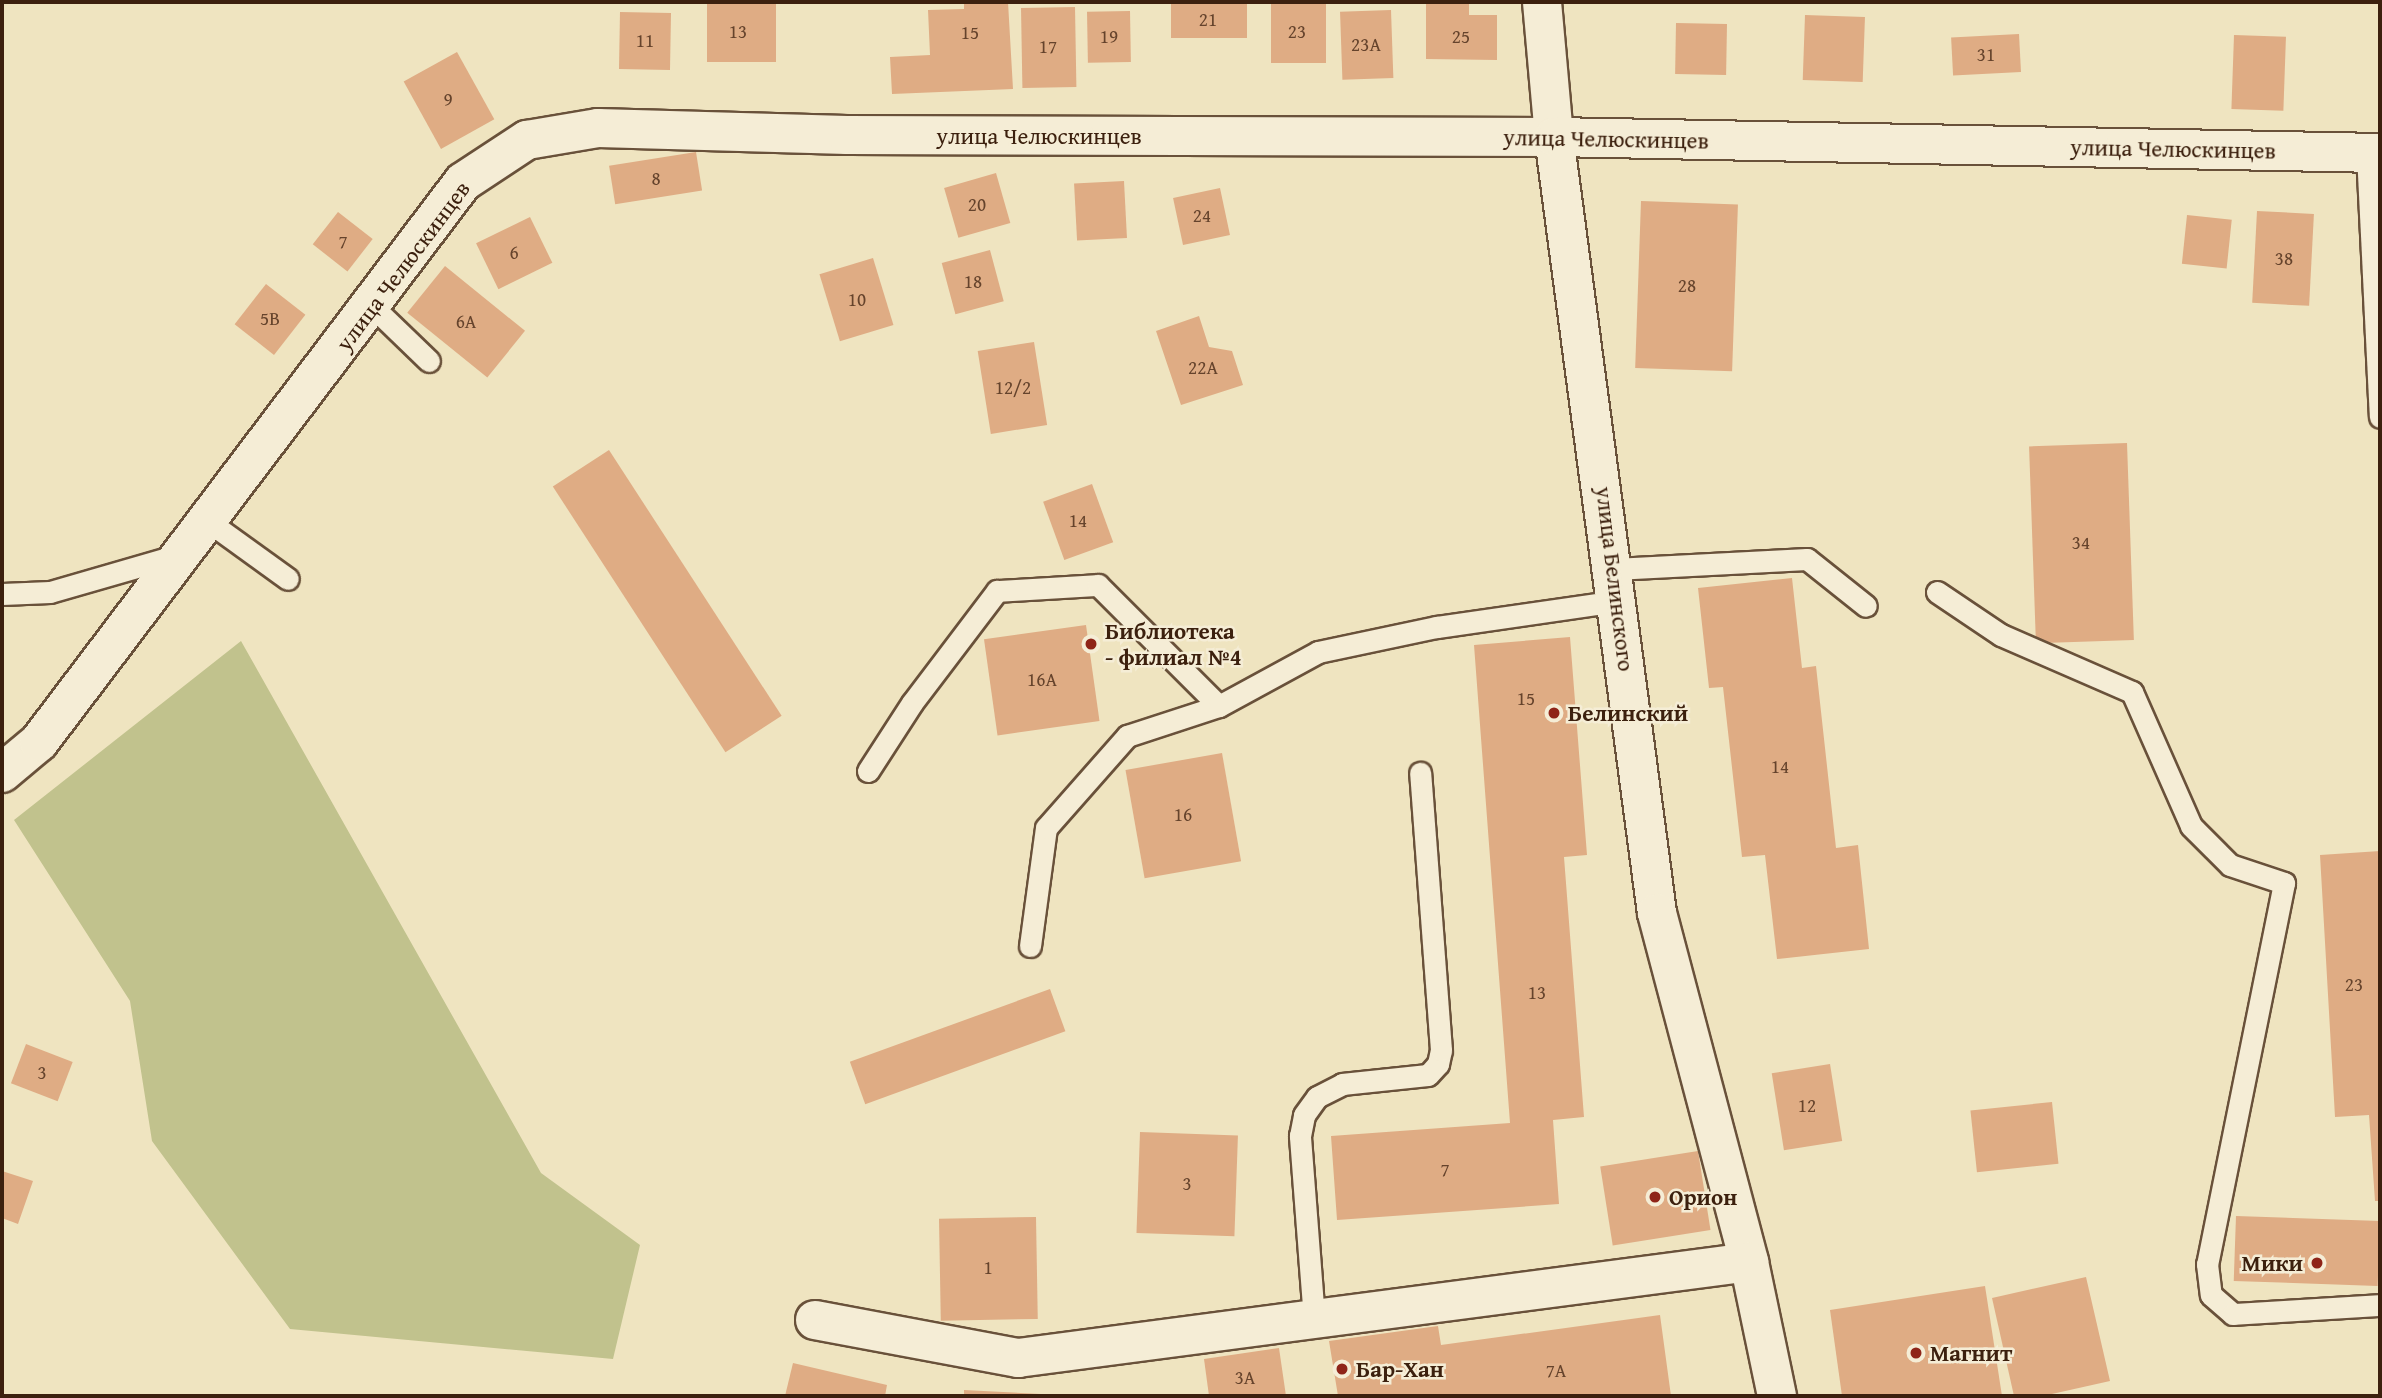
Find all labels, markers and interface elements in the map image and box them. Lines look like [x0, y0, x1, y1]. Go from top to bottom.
house number: 21 [1199, 9, 1217, 31]
house number: 13 [729, 21, 747, 43]
house number: 23 [1288, 21, 1306, 43]
house number: 15 [961, 22, 979, 44]
house number: 19 [1100, 26, 1118, 48]
house number: 25 [1452, 26, 1470, 48]
house number: 11 [636, 30, 654, 52]
house number: 23А [1351, 34, 1381, 56]
house number: 17 [1039, 36, 1057, 58]
house number: 31 [1977, 44, 1995, 66]
house number: 9 [443, 89, 453, 111]
street label: улица Челюскинцев [936, 122, 1142, 150]
street label: улица Челюскинцев [1503, 123, 1709, 155]
street label: улица Челюскинцев [2070, 133, 2276, 165]
house number: 8 [651, 168, 661, 190]
street label: улица Челюскинцев [330, 176, 476, 356]
house number: 20 [968, 194, 986, 216]
house number: 24 [1193, 205, 1211, 227]
house number: 7 [338, 231, 348, 253]
house number: 6 [509, 242, 519, 264]
house number: 38 [2275, 248, 2293, 270]
house number: 18 [964, 271, 982, 293]
house number: 28 [1678, 275, 1696, 297]
house number: 10 [848, 289, 866, 311]
house number: 5В [260, 308, 280, 330]
house number: 6А [456, 311, 476, 333]
house number: 22А [1188, 357, 1218, 379]
house number: 12/2 [995, 377, 1031, 399]
street label: улица Белинского [1590, 485, 1640, 673]
house number: 14 [1069, 510, 1087, 532]
house number: 34 [2072, 532, 2090, 554]
place label: Библиотека - филиал №4 [1105, 617, 1242, 671]
marker: Библиотека - филиал №4 [1083, 636, 1099, 652]
house number: 16А [1027, 669, 1057, 691]
house number: 15 [1517, 688, 1535, 710]
place label: Белинский [1568, 699, 1688, 727]
marker: Белинский [1546, 705, 1562, 721]
house number: 14 [1771, 756, 1789, 778]
house number: 16 [1174, 804, 1192, 826]
house number: 23 [2345, 974, 2363, 996]
house number: 13 [1528, 982, 1546, 1004]
house number: 3 [37, 1062, 47, 1084]
house number: 12 [1798, 1095, 1816, 1117]
house number: 7 [1440, 1159, 1450, 1181]
house number: 3 [1182, 1173, 1192, 1195]
place label: Орион [1669, 1183, 1737, 1211]
marker: Орион [1647, 1189, 1663, 1205]
place label: Мики [2242, 1249, 2303, 1277]
marker: Мики [2309, 1255, 2325, 1271]
house number: 1 [983, 1257, 993, 1279]
place label: Магнит [1930, 1339, 2012, 1367]
marker: Магнит [1908, 1345, 1924, 1361]
place label: Бар-Хан [1356, 1355, 1444, 1383]
house number: 7А [1546, 1360, 1566, 1382]
marker: Бар-Хан [1334, 1361, 1350, 1377]
house number: 3А [1235, 1367, 1255, 1389]

